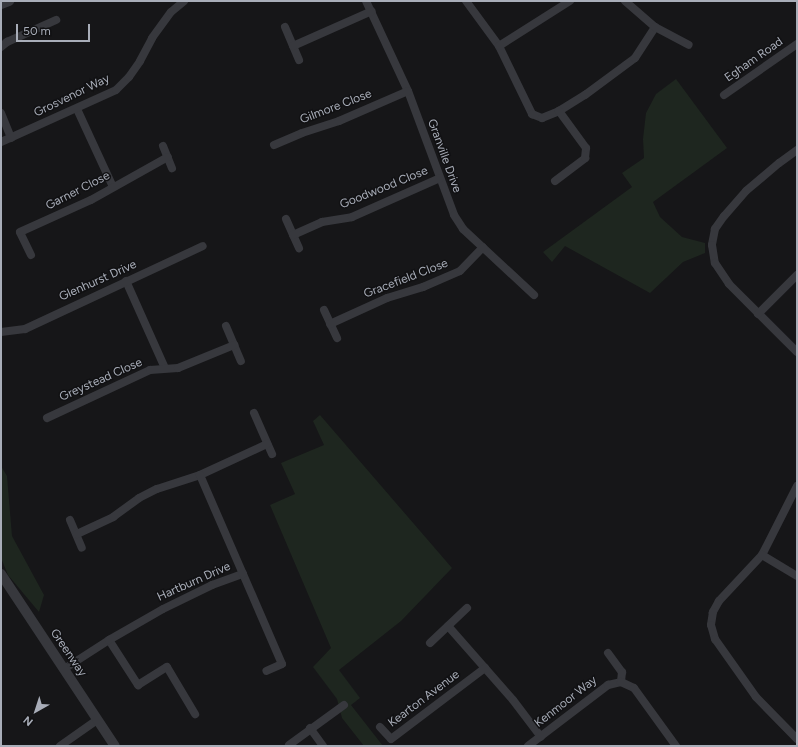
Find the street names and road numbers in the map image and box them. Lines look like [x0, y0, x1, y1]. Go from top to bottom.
street label: Egham Road [722, 35, 786, 85]
street label: Grosvenor Way [32, 71, 112, 121]
street label: Gilmore Close [298, 87, 374, 127]
street label: Granville Drive [424, 117, 464, 195]
street label: Goodwood Close [338, 164, 430, 212]
street label: Garner Close [44, 169, 112, 213]
street label: Gracefield Close [362, 256, 450, 302]
street label: Glenhurst Drive [57, 257, 139, 305]
street label: Greystead Close [57, 355, 145, 405]
street label: Hartburn Drive [155, 559, 233, 605]
street label: Greenway [47, 626, 89, 680]
street label: Kearton Avenue [385, 667, 463, 731]
street label: Kenmoor Way [532, 673, 600, 731]

